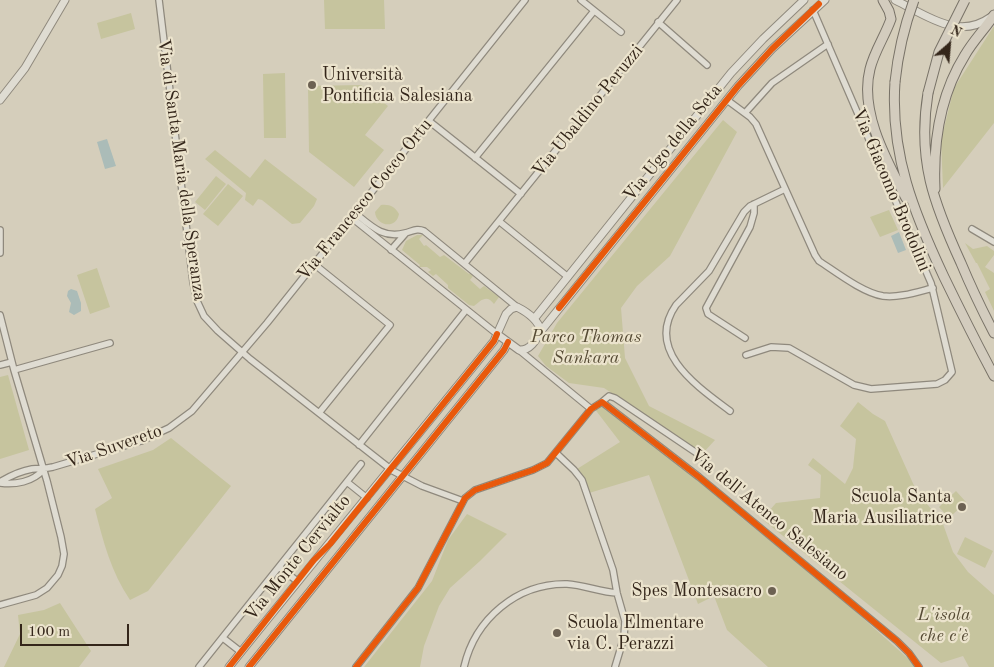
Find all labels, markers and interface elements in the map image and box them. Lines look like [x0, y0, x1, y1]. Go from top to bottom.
north arrow [924, 20, 974, 70]
text: N [948, 23, 964, 40]
street label: Via di Santa Maria della Speranza [152, 38, 210, 302]
street label: Via Ubaldino Peruzzi [528, 40, 648, 182]
place label: Università Pontificia Salesiana [322, 64, 473, 106]
marker: Università Pontificia Salesiana [306, 79, 318, 91]
street label: Via Ugo della Seta [619, 80, 727, 206]
street label: Via Giacomo Brodolini [847, 105, 935, 275]
street label: Via Francesco Cocco Ortu [293, 115, 437, 285]
park label: Parco Thomas Sankara [530, 326, 642, 368]
street label: Via Suvereto [63, 420, 165, 474]
street label: Via dell'Ateneo Salesiano [686, 445, 852, 585]
place label: Scuola Santa Maria Ausiliatrice [813, 486, 952, 528]
street label: Via Monte Cervialto [240, 490, 356, 626]
marker: Scuola Santa Maria Ausiliatrice [956, 501, 968, 513]
place label: Spes Montesacro [631, 580, 762, 602]
marker: Spes Montesacro [766, 585, 778, 597]
park label: L'isola che c'è [917, 604, 971, 646]
place label: Scuola Elmentare via C. Perazzi [567, 612, 704, 654]
scale bar [22, 614, 131, 646]
text: 100 m [28, 625, 70, 640]
marker: Scuola Elmentare via C. Perazzi [551, 627, 563, 639]

